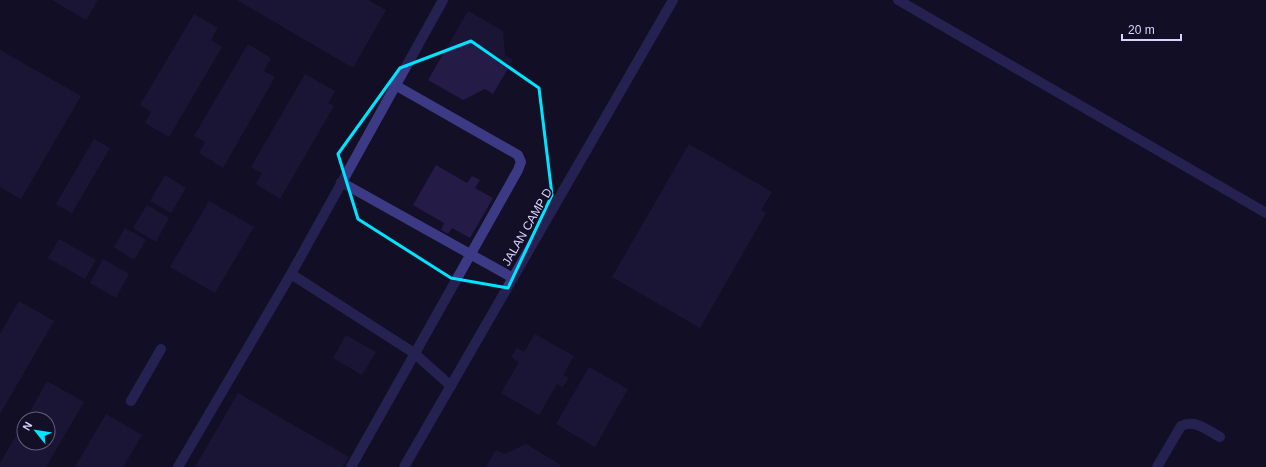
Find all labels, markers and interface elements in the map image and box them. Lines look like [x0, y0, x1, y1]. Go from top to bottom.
scale bar [1122, 16, 1181, 42]
text: 20 m [1128, 23, 1155, 37]
street label: JALAN CAMP D [499, 185, 555, 268]
north arrow [16, 411, 56, 451]
text: N [20, 420, 35, 432]

